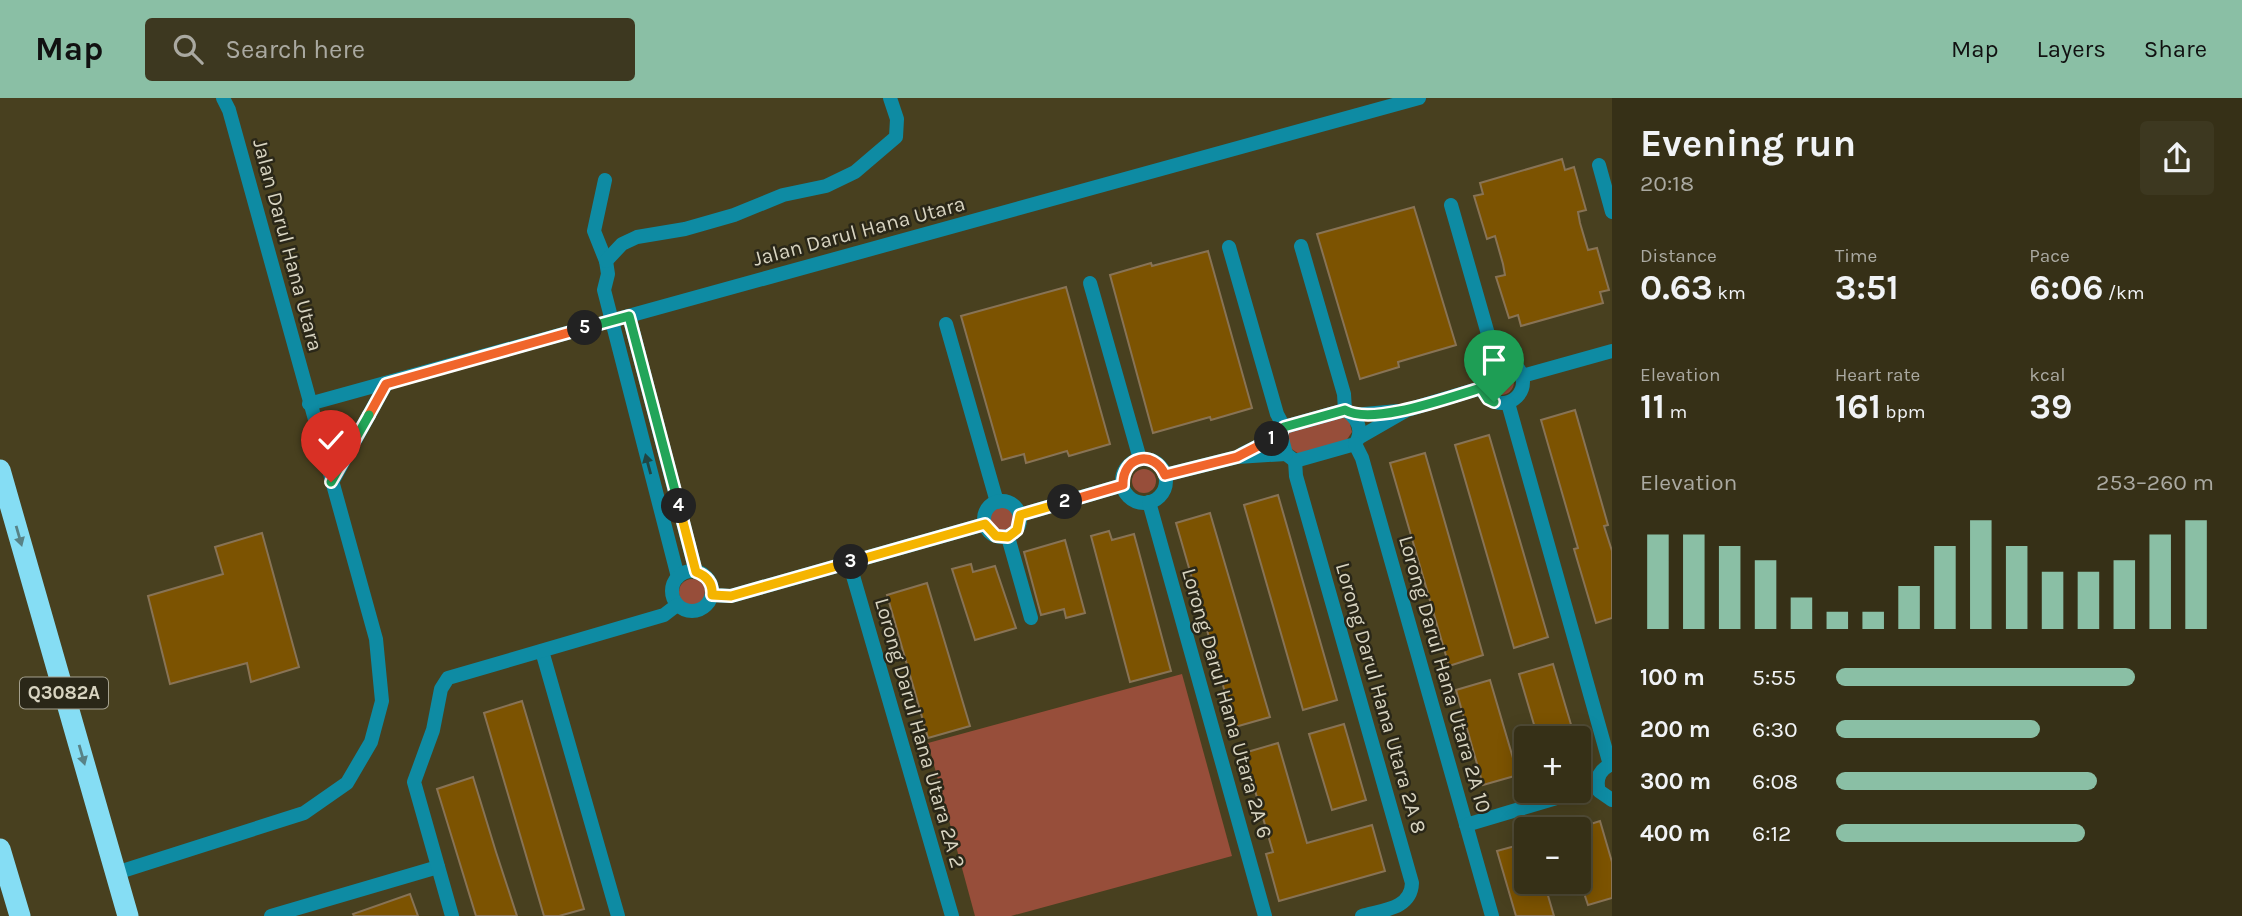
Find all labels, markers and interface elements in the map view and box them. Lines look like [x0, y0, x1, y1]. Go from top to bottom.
search box [145, 18, 635, 81]
text: Map [35, 30, 103, 68]
icon: search [169, 30, 207, 68]
text: Search here [225, 34, 365, 65]
text: Map [1951, 35, 1999, 63]
text: Layers [2037, 35, 2106, 63]
text: Share [2144, 35, 2207, 63]
text: Evening run [1640, 121, 1856, 166]
button: share [2140, 121, 2214, 195]
street label: Jalan Darul Hana Utara [248, 136, 328, 354]
text: 20:18 [1640, 170, 1694, 197]
street label: Jalan Darul Hana Utara [750, 191, 968, 271]
text: Distance [1640, 245, 1717, 267]
text: Time [1835, 245, 1877, 267]
text: Pace [2029, 245, 2070, 267]
text: 0.63 [1640, 267, 1713, 308]
text: 3:51 [1835, 267, 1899, 308]
text: 6:06 [2029, 267, 2103, 308]
text: km [1713, 282, 1746, 304]
text: /km [2103, 282, 2145, 304]
pin: 5 [568, 310, 602, 345]
text: 5 [579, 316, 590, 338]
pin [1464, 330, 1524, 402]
icon: arrive [1475, 341, 1513, 379]
text: Elevation [1640, 364, 1720, 386]
text: Heart rate [1835, 364, 1920, 386]
text: kcal [2029, 364, 2066, 386]
text: 11 [1640, 386, 1665, 427]
text: 161 [1835, 386, 1881, 427]
text: 39 [2029, 386, 2072, 427]
text: m [1665, 401, 1687, 423]
text: bpm [1881, 401, 1926, 423]
pin [301, 410, 361, 482]
icon: check [312, 421, 350, 459]
pin: 1 [1254, 422, 1290, 456]
text: 1 [1268, 427, 1275, 449]
one-way arrow [642, 453, 653, 475]
text: Elevation [1640, 469, 1737, 496]
text: 253–260 m [2096, 469, 2214, 496]
pin: 2 [1048, 484, 1082, 520]
pin: 4 [662, 488, 696, 524]
text: 2 [1059, 490, 1070, 512]
text: 4 [673, 494, 684, 516]
one-way arrow [14, 526, 24, 547]
street label: Lorong Darul Hana Utara 2A 10 [1394, 533, 1496, 815]
pin: 3 [834, 545, 868, 580]
text: 3 [845, 550, 856, 572]
street label: Lorong Darul Hana Utara 2A 8 [1331, 560, 1431, 836]
street label: Lorong Darul Hana Utara 2A 6 [1177, 565, 1277, 841]
street label: Lorong Darul Hana Utara 2A 2 [870, 595, 970, 871]
text: 100 m [1640, 664, 1705, 691]
text: 5:55 [1752, 664, 1796, 691]
road number: Q3082A [20, 678, 108, 708]
text: 200 m [1640, 716, 1711, 743]
text: 6:30 [1752, 716, 1798, 743]
map controls [1514, 726, 1591, 894]
button: + [1514, 726, 1591, 803]
one-way arrow [77, 744, 87, 765]
text: 300 m [1640, 768, 1711, 795]
text: 6:08 [1752, 768, 1798, 795]
button: − [1514, 817, 1591, 894]
text: 400 m [1640, 820, 1710, 847]
text: 6:12 [1752, 820, 1791, 847]

